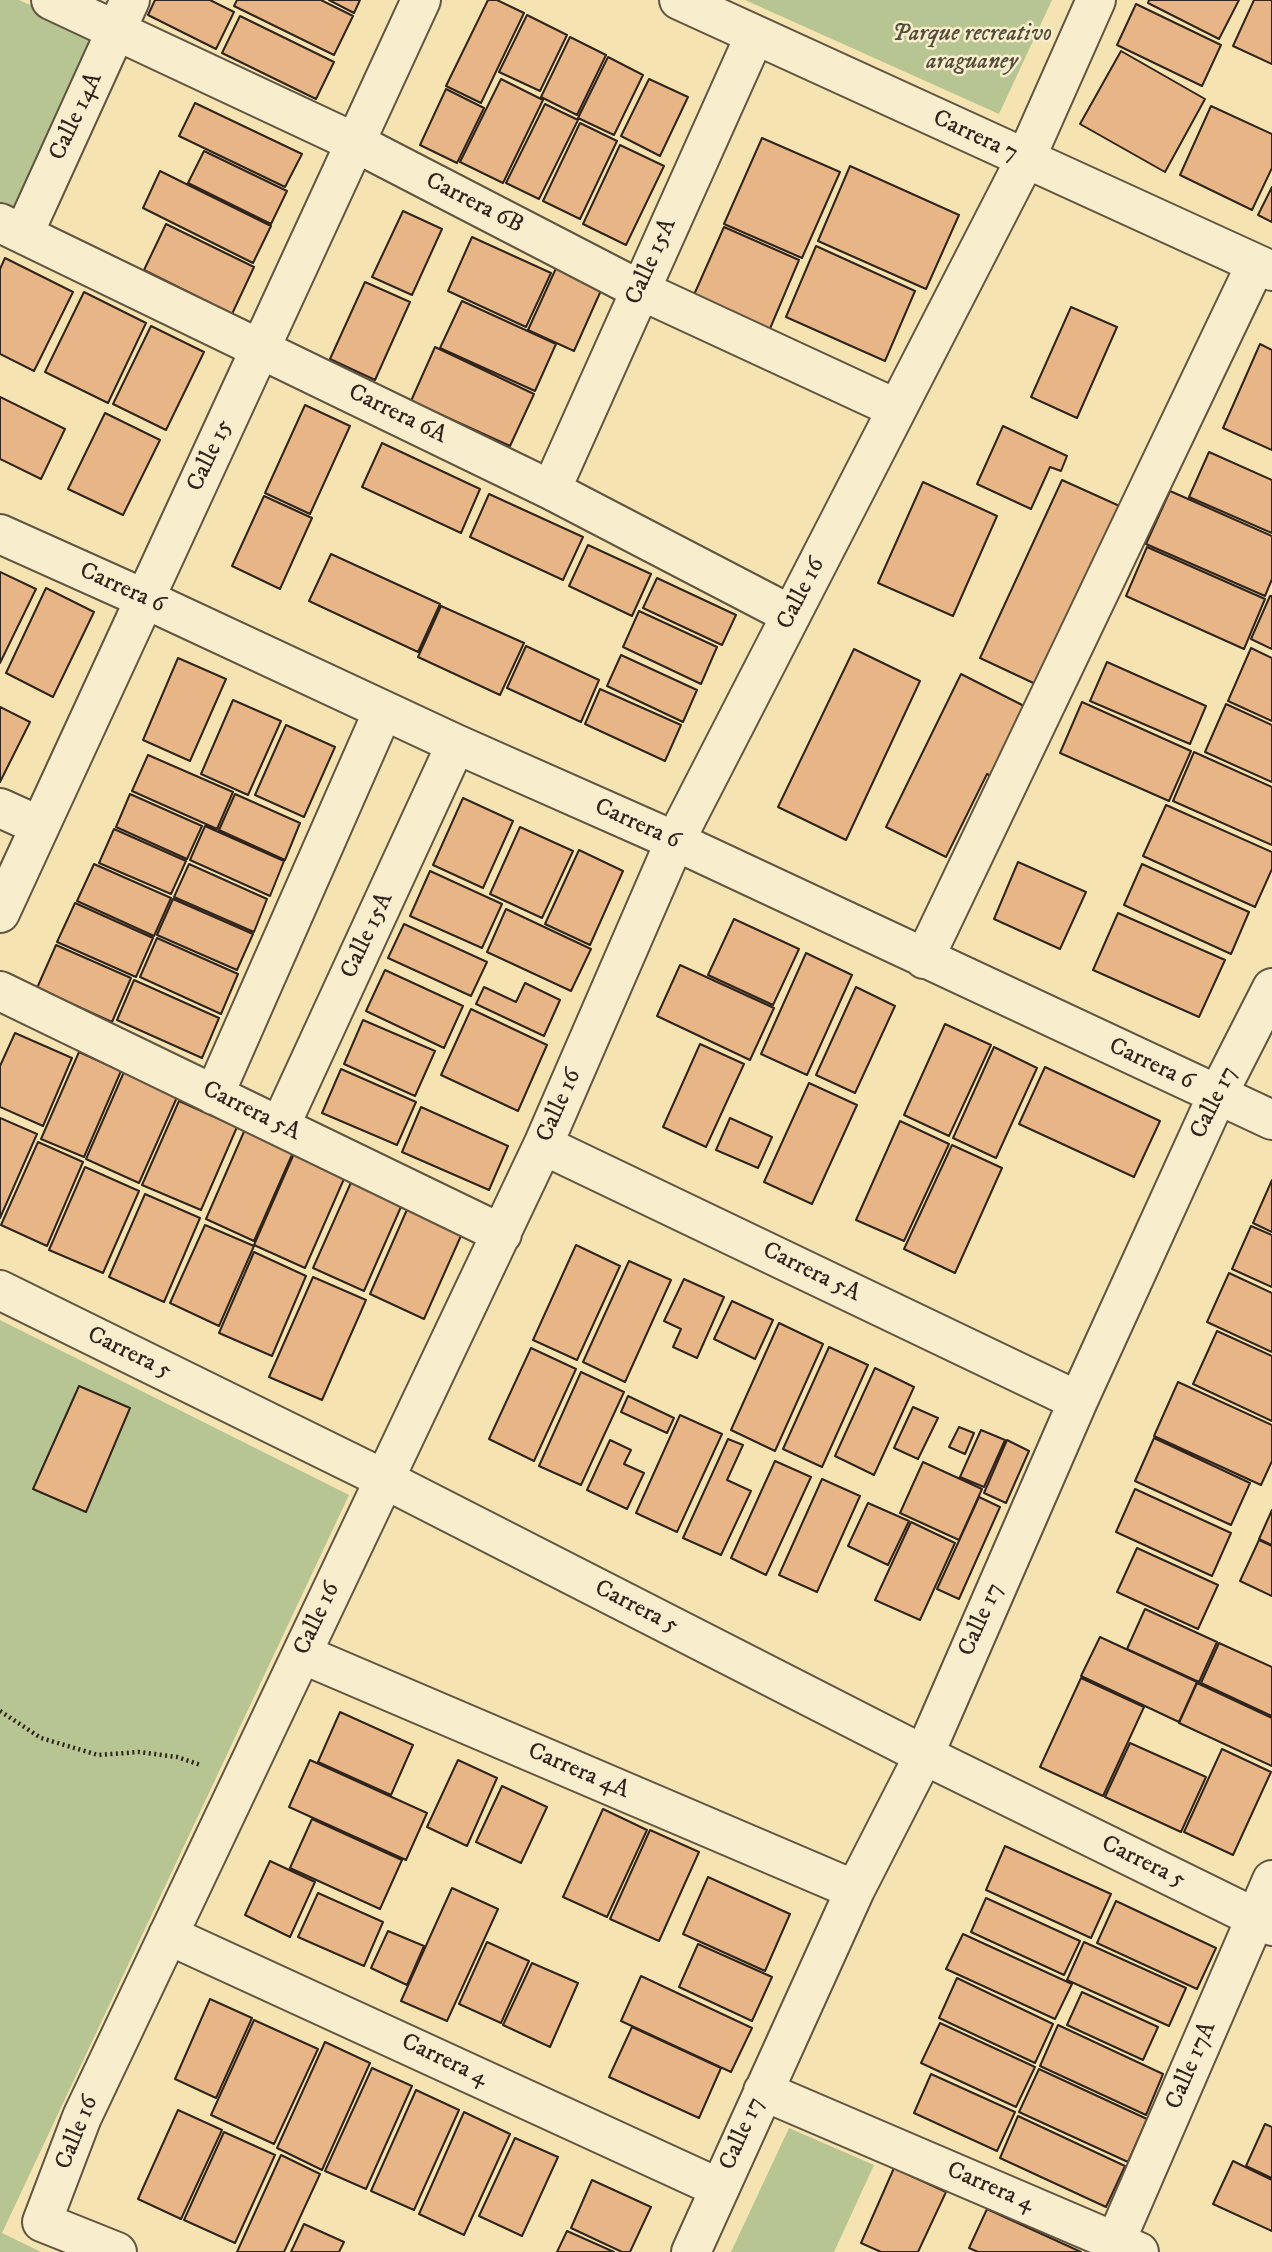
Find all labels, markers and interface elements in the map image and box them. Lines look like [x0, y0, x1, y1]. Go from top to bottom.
park label: Parque recreativo araguaney [892, 21, 1052, 77]
street label: Calle 14A [44, 69, 110, 165]
street label: Carrera 7 [928, 105, 1022, 169]
street label: Carrera 6B [420, 167, 528, 241]
street label: Calle 15A [620, 214, 684, 310]
street label: Carrera 6A [343, 379, 451, 451]
street label: Calle 15 [182, 415, 240, 497]
street label: Calle 16 [772, 553, 832, 635]
street label: Carrera 6 [75, 557, 169, 621]
street label: Carrera 6 [590, 793, 684, 857]
street label: Calle 15A [336, 888, 400, 984]
street label: Carrera 6 [1104, 1033, 1198, 1097]
street label: Calle 17 [1185, 1062, 1245, 1144]
street label: Calle 16 [531, 1065, 589, 1147]
street label: Carrera 5A [197, 1076, 305, 1148]
street label: Carrera 5A [757, 1237, 865, 1309]
street label: Carrera 5 [82, 1321, 176, 1387]
street label: Carrera 5 [589, 1575, 683, 1641]
street label: Calle 16 [289, 1578, 347, 1660]
street label: Calle 17 [953, 1579, 1011, 1661]
street label: Carrera 4A [523, 1738, 633, 1806]
street label: Carrera 5 [1096, 1830, 1190, 1896]
street label: Calle 17A [1161, 2018, 1223, 2114]
street label: Carrera 4 [396, 2029, 492, 2093]
street label: Calle 16 [50, 2092, 106, 2174]
street label: Calle 17 [714, 2093, 772, 2175]
street label: Carrera 4 [942, 2157, 1038, 2219]

